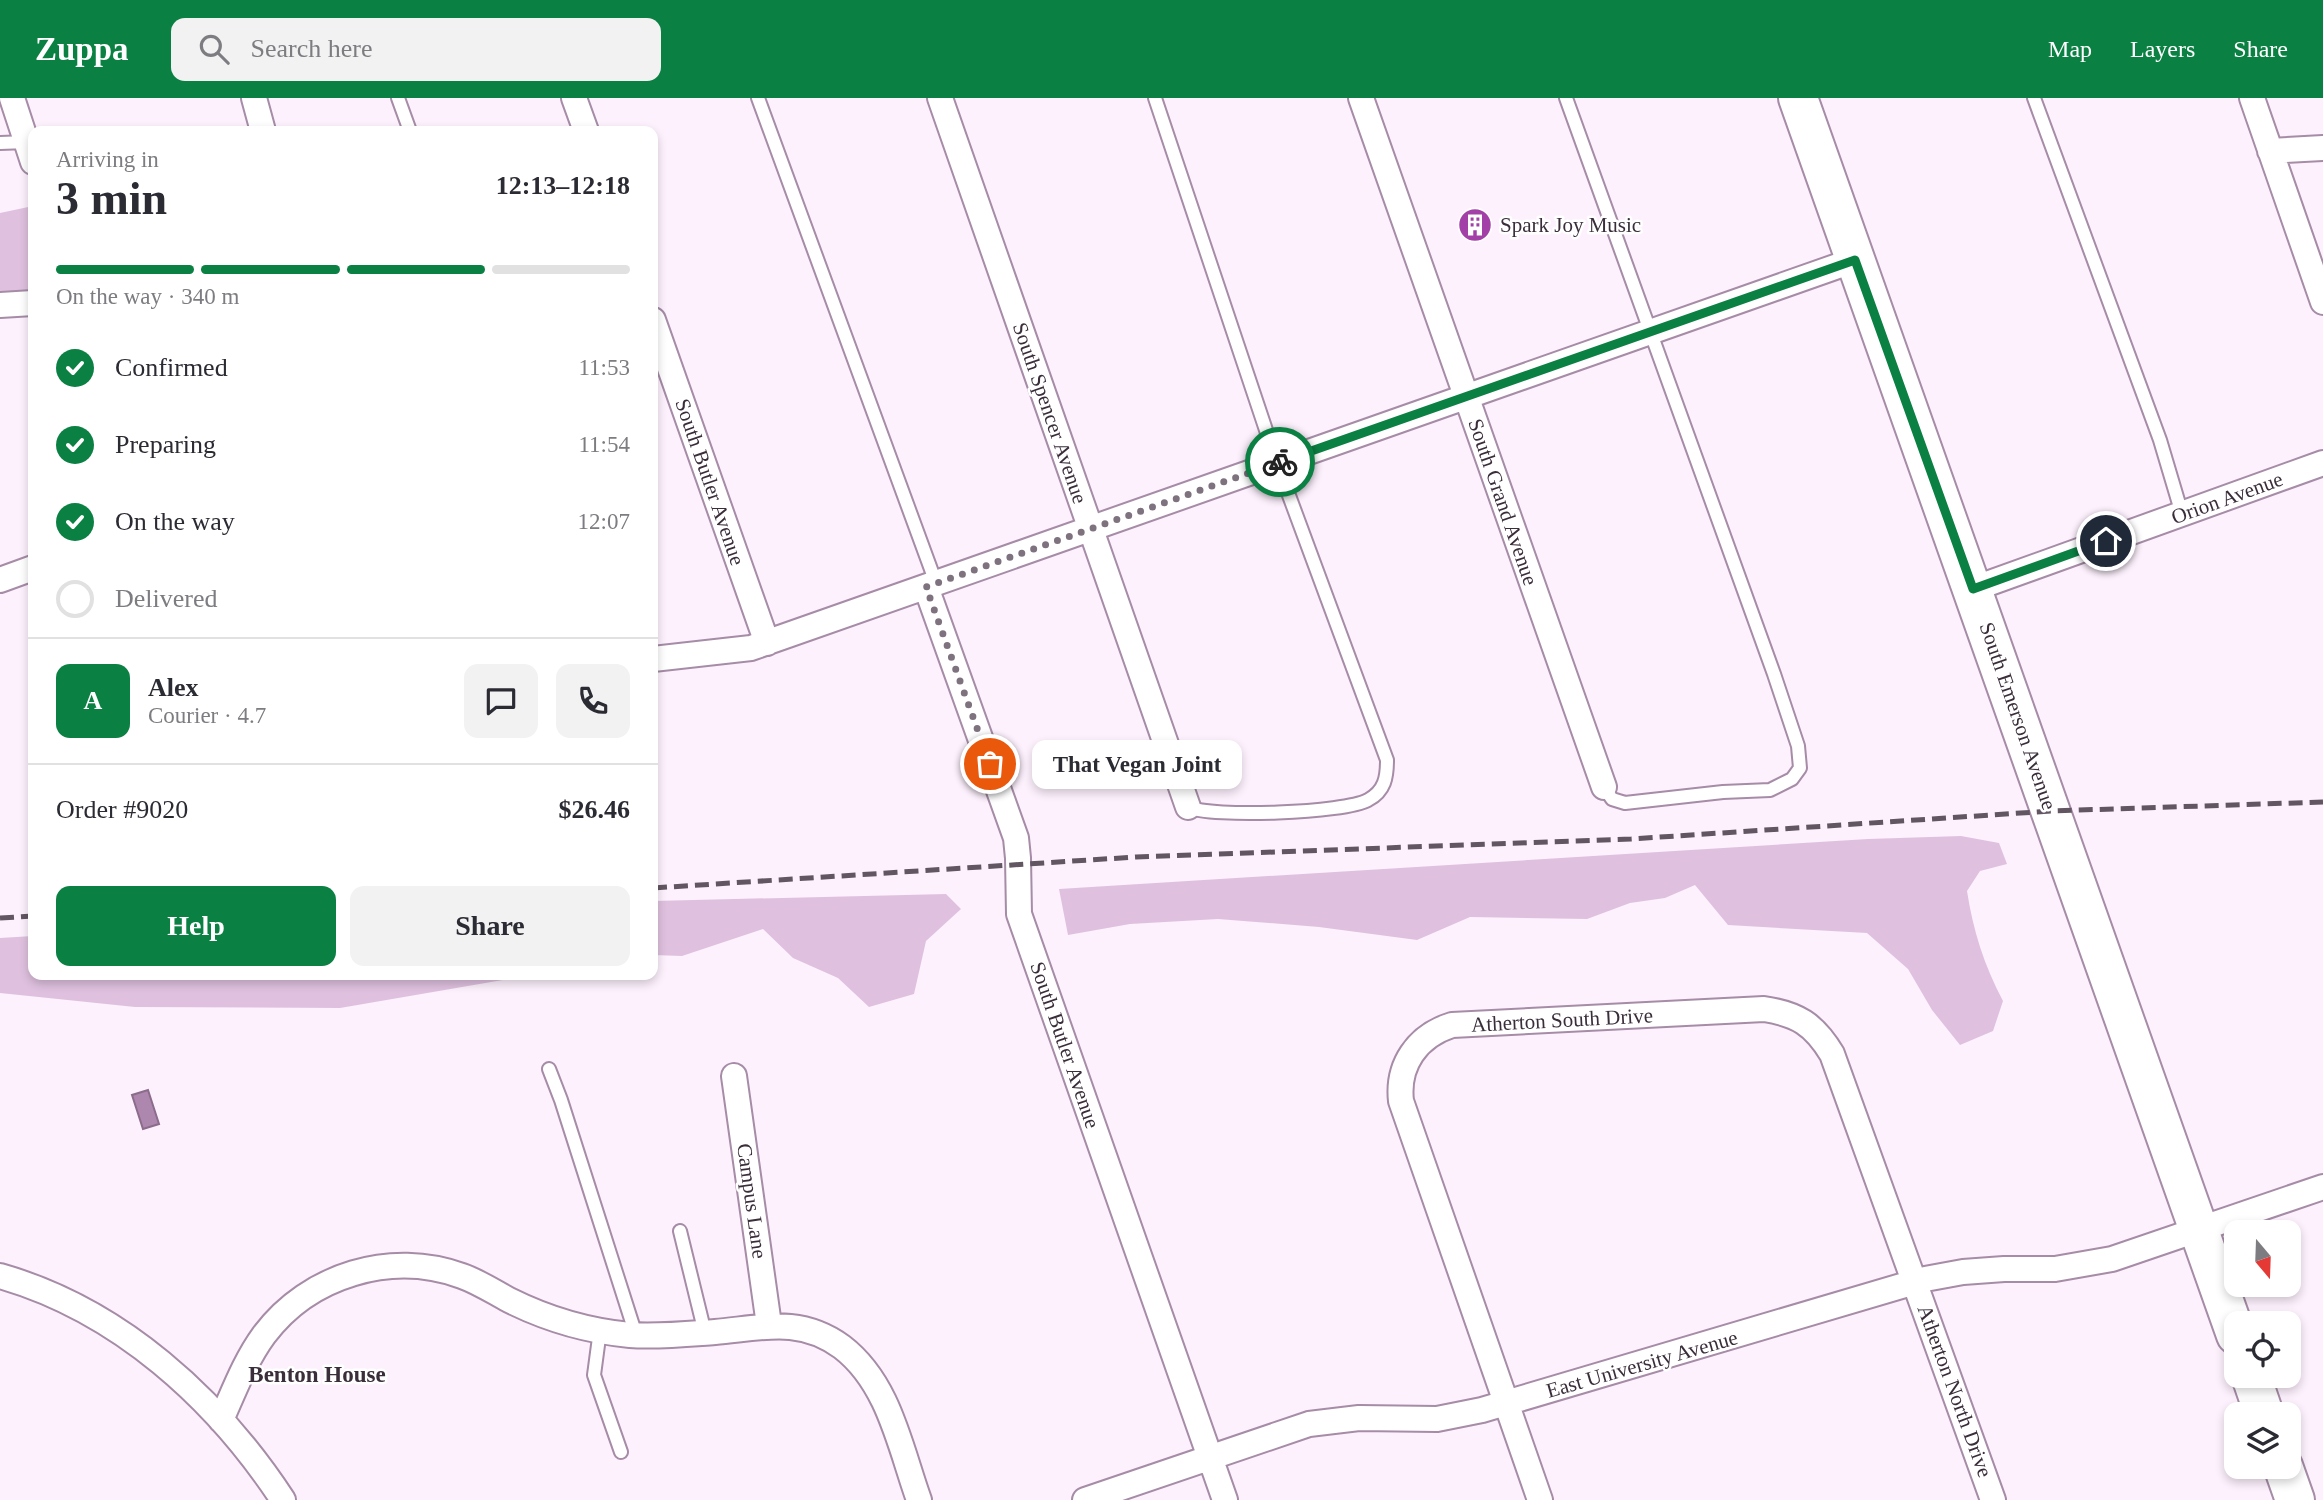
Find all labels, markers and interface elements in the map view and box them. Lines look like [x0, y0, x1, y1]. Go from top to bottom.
search box [171, 18, 661, 81]
icon: search [195, 30, 233, 68]
text: Zuppa [35, 31, 129, 67]
text: Search here [251, 34, 373, 63]
text: Map [2048, 36, 2092, 62]
text: Layers [2130, 36, 2195, 62]
text: Share [2233, 36, 2288, 62]
text: Arriving in [56, 147, 159, 172]
text: 12:13–12:18 [496, 171, 630, 200]
text: 3 min [56, 173, 167, 224]
building icon: Spark Joy Music [1456, 206, 1494, 244]
place label: Spark Joy Music [1500, 213, 1641, 237]
text: On the way · 340 m [56, 284, 239, 309]
street label: South Spencer Avenue [1008, 319, 1092, 507]
icon: check [56, 349, 94, 387]
text: Confirmed [115, 353, 228, 382]
text: 11:53 [578, 355, 630, 380]
street label: South Butler Avenue [670, 396, 750, 568]
street label: South Grand Avenue [1463, 416, 1543, 588]
icon: check [56, 426, 94, 464]
courier [1245, 427, 1315, 497]
text: Preparing [115, 430, 216, 459]
text: 11:54 [578, 432, 630, 457]
icon: bike [1261, 443, 1299, 481]
street label: Orion Avenue [2168, 467, 2286, 529]
icon: check [56, 503, 94, 541]
text: On the way [115, 507, 235, 536]
text: 12:07 [578, 509, 630, 534]
pin [2076, 511, 2136, 571]
icon: home [2087, 522, 2125, 560]
text: Delivered [115, 584, 218, 613]
street label: South Emerson Avenue [1975, 619, 2061, 813]
button: chat [464, 664, 538, 738]
button: phone [556, 664, 630, 738]
text: Alex [148, 673, 199, 702]
text: A [84, 686, 102, 715]
text: Courier · 4.7 [148, 703, 266, 728]
pin [960, 734, 1020, 794]
callout: That Vegan Joint [1032, 740, 1242, 788]
icon: bag [971, 745, 1009, 783]
text: That Vegan Joint [1053, 752, 1221, 777]
text: Order #9020 [56, 795, 188, 824]
text: $26.46 [559, 795, 630, 824]
button: Help [56, 886, 336, 966]
button: Share [350, 886, 630, 966]
street label: South Butler Avenue [1025, 959, 1105, 1131]
street label: Atherton South Drive [1471, 1003, 1653, 1037]
street label: Campus Lane [732, 1142, 772, 1260]
north arrow [2224, 1220, 2301, 1297]
map controls [2224, 1220, 2301, 1479]
street label: Atherton North Drive [1913, 1301, 1997, 1481]
button: locate [2224, 1311, 2301, 1388]
street label: East University Avenue [1544, 1325, 1740, 1403]
district label: Benton House [248, 1362, 386, 1387]
button: layers [2224, 1402, 2301, 1479]

